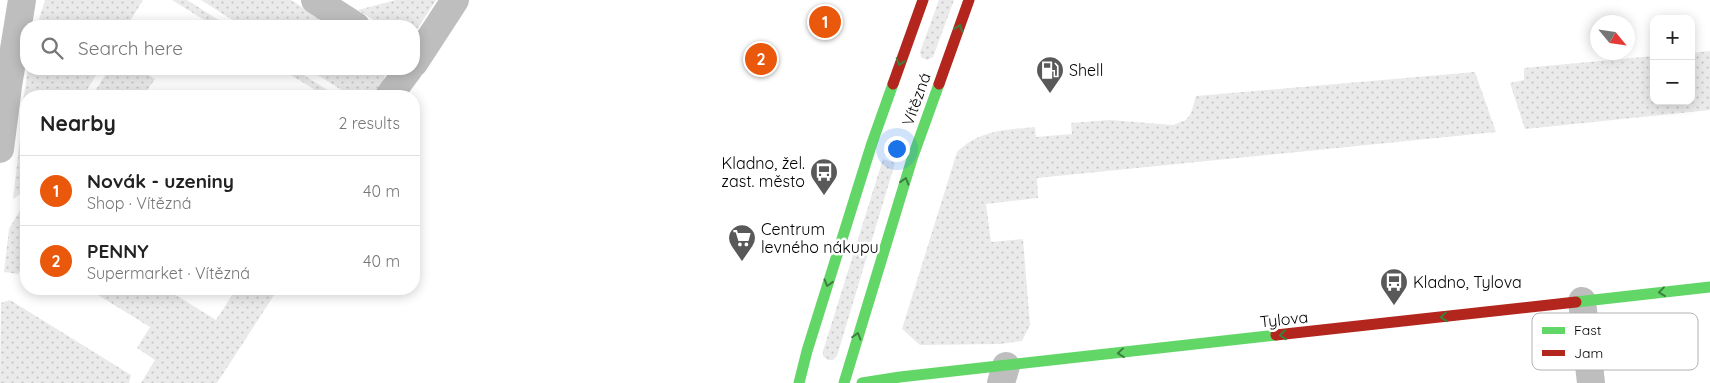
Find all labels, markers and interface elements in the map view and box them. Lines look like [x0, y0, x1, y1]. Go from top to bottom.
pin: 1 [809, 3, 841, 41]
north arrow [1590, 15, 1635, 60]
map controls [1650, 15, 1695, 105]
button: + [1650, 15, 1695, 60]
search box [20, 20, 420, 75]
one-way arrow [953, 24, 963, 32]
icon: search [38, 34, 66, 62]
text: Search here [78, 36, 183, 60]
pin: 2 [745, 40, 777, 78]
fuel station icon: Shell [1035, 55, 1065, 94]
one-way arrow [896, 58, 906, 66]
place label: Shell [1069, 60, 1103, 80]
button: − [1650, 60, 1695, 105]
street label: Vítězná [897, 70, 935, 128]
text: Nearby [40, 110, 116, 136]
text: 2 results [338, 113, 400, 133]
your location [884, 136, 910, 162]
place label: Kladno, žel. zast. město [721, 153, 805, 191]
bus stop icon: Kladno, žel. zast. město [809, 157, 839, 196]
text: Novák - uzeniny [87, 169, 234, 193]
one-way arrow [899, 177, 909, 185]
text: 1 [53, 181, 59, 201]
text: 40 m [363, 181, 400, 201]
text: Shop · Vítězná [87, 193, 191, 213]
place label: Centrum levného nákupu [761, 219, 879, 257]
supermarket icon: Centrum levného nákupu [727, 223, 757, 262]
text: PENNY [87, 239, 149, 263]
text: 2 [51, 251, 61, 271]
text: 40 m [363, 251, 400, 271]
text: Supermarket · Vítězná [87, 263, 250, 283]
bus stop icon: Kladno, Tylova [1379, 267, 1409, 306]
place label: Kladno, Tylova [1413, 272, 1522, 292]
one-way arrow [824, 279, 834, 287]
one-way arrow [1657, 286, 1665, 297]
street label: Tylova [1259, 307, 1309, 331]
one-way arrow [1440, 311, 1448, 322]
legend [1532, 313, 1698, 370]
text: Fast [1574, 321, 1602, 339]
one-way arrow [1278, 329, 1286, 340]
one-way arrow [852, 332, 862, 341]
text: Jam [1574, 344, 1603, 362]
one-way arrow [1117, 347, 1125, 358]

